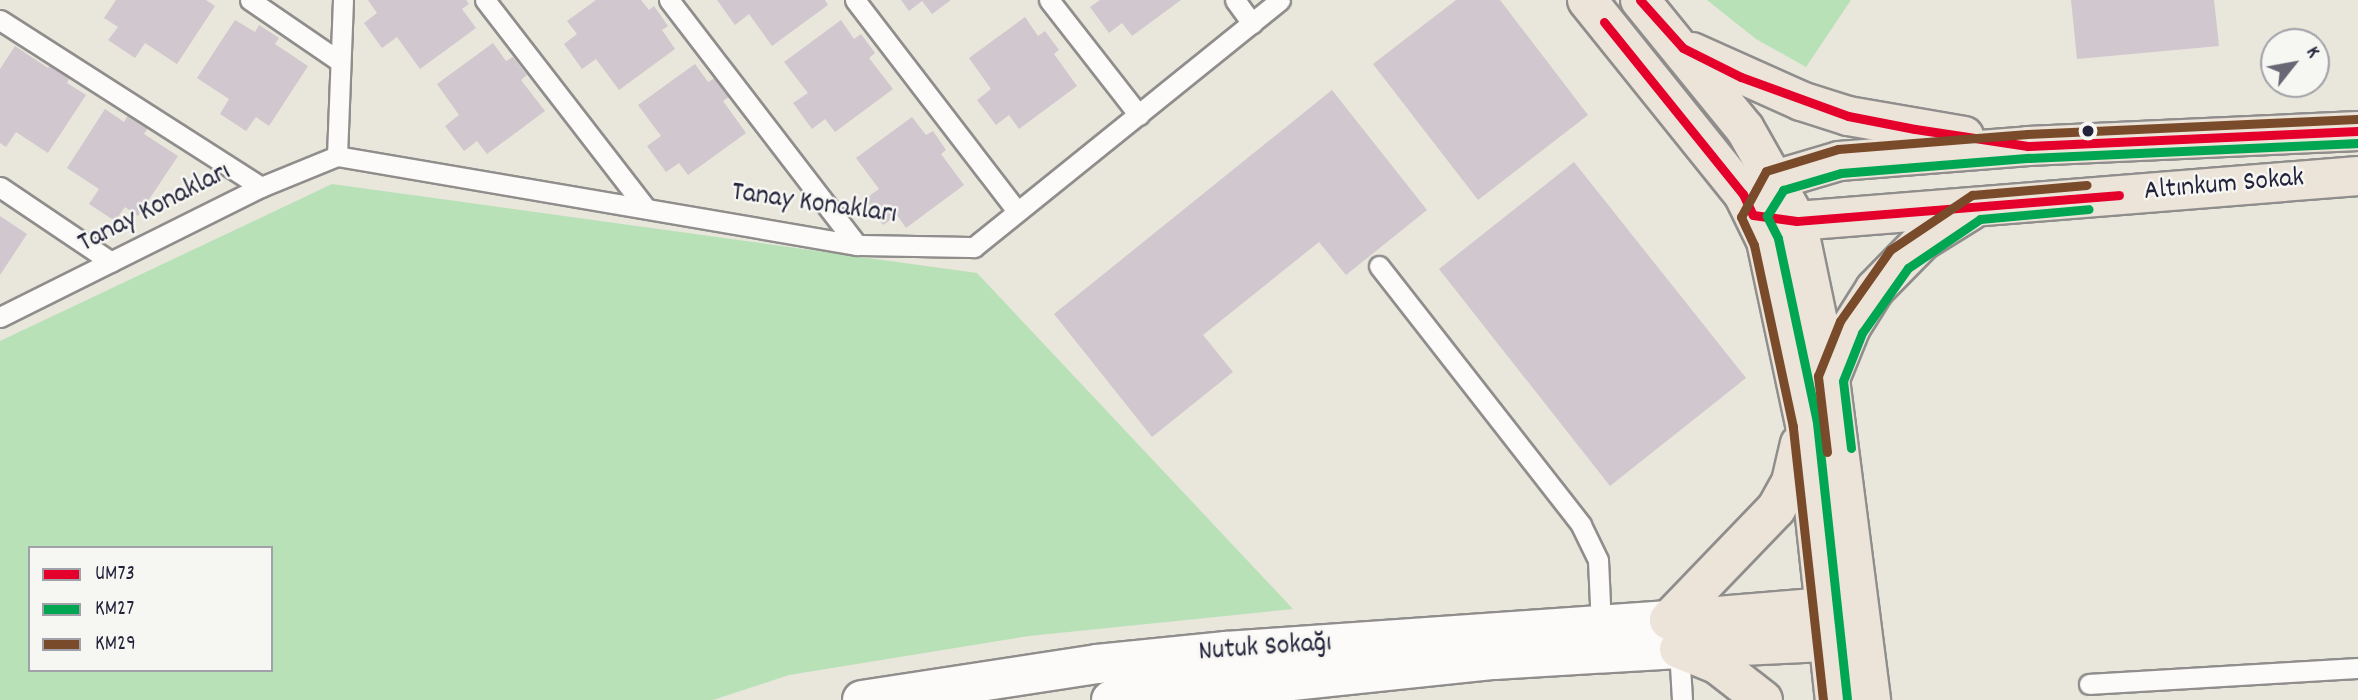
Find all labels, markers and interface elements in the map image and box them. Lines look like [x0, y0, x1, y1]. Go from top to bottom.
north arrow [2260, 28, 2330, 98]
text: K [2298, 42, 2326, 64]
unlabelled marker [2081, 124, 2095, 138]
street label: Tanay Konakları [73, 156, 237, 262]
street label: Altınkum Sokak [2143, 162, 2305, 210]
street label: Tanay Konakları [729, 177, 899, 233]
legend [28, 546, 273, 672]
text: UM73 [95, 560, 135, 590]
text: KM27 [95, 595, 134, 625]
street label: Nutuk Sokağı [1197, 628, 1333, 670]
text: KM29 [95, 630, 136, 660]

